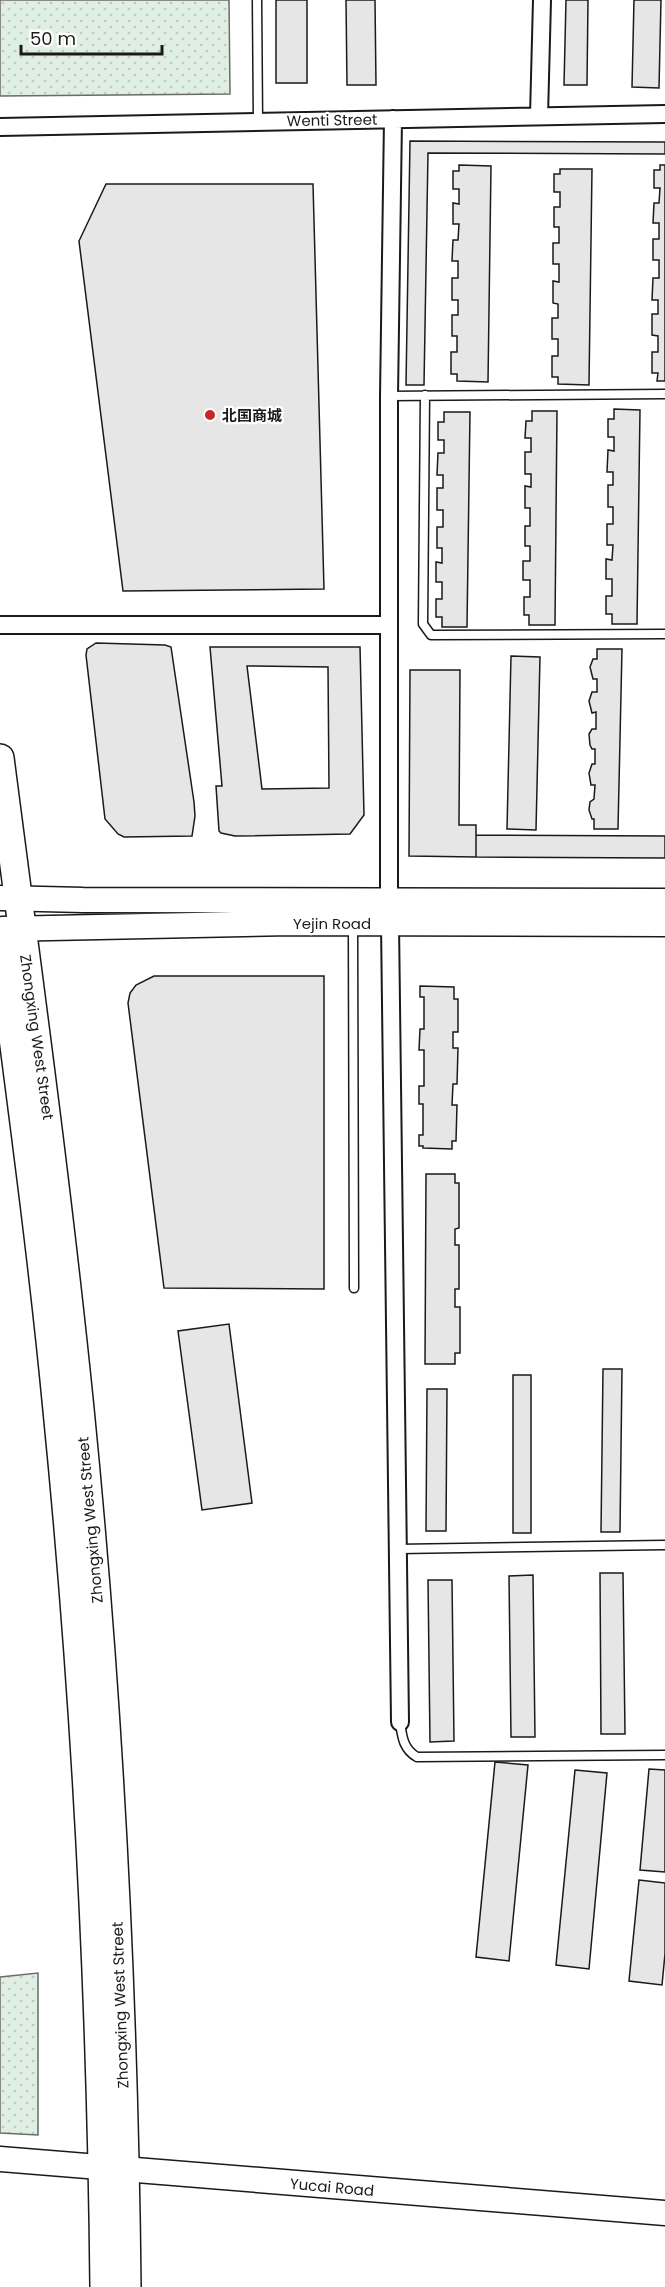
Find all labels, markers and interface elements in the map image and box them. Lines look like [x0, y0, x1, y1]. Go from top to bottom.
scale bar [21, 18, 162, 56]
text: 50 m [30, 26, 76, 51]
street label: Wenti Street [287, 109, 377, 131]
place label: 北国商城 [222, 405, 282, 426]
marker: 北国商城 [203, 408, 217, 422]
street label: Yejin Road [293, 913, 371, 934]
street label: Zhongxing West Street [15, 953, 59, 1121]
street label: Zhongxing West Street [72, 1436, 108, 1604]
street label: Zhongxing West Street [107, 1921, 133, 2089]
street label: Yucai Road [289, 2173, 375, 2201]

